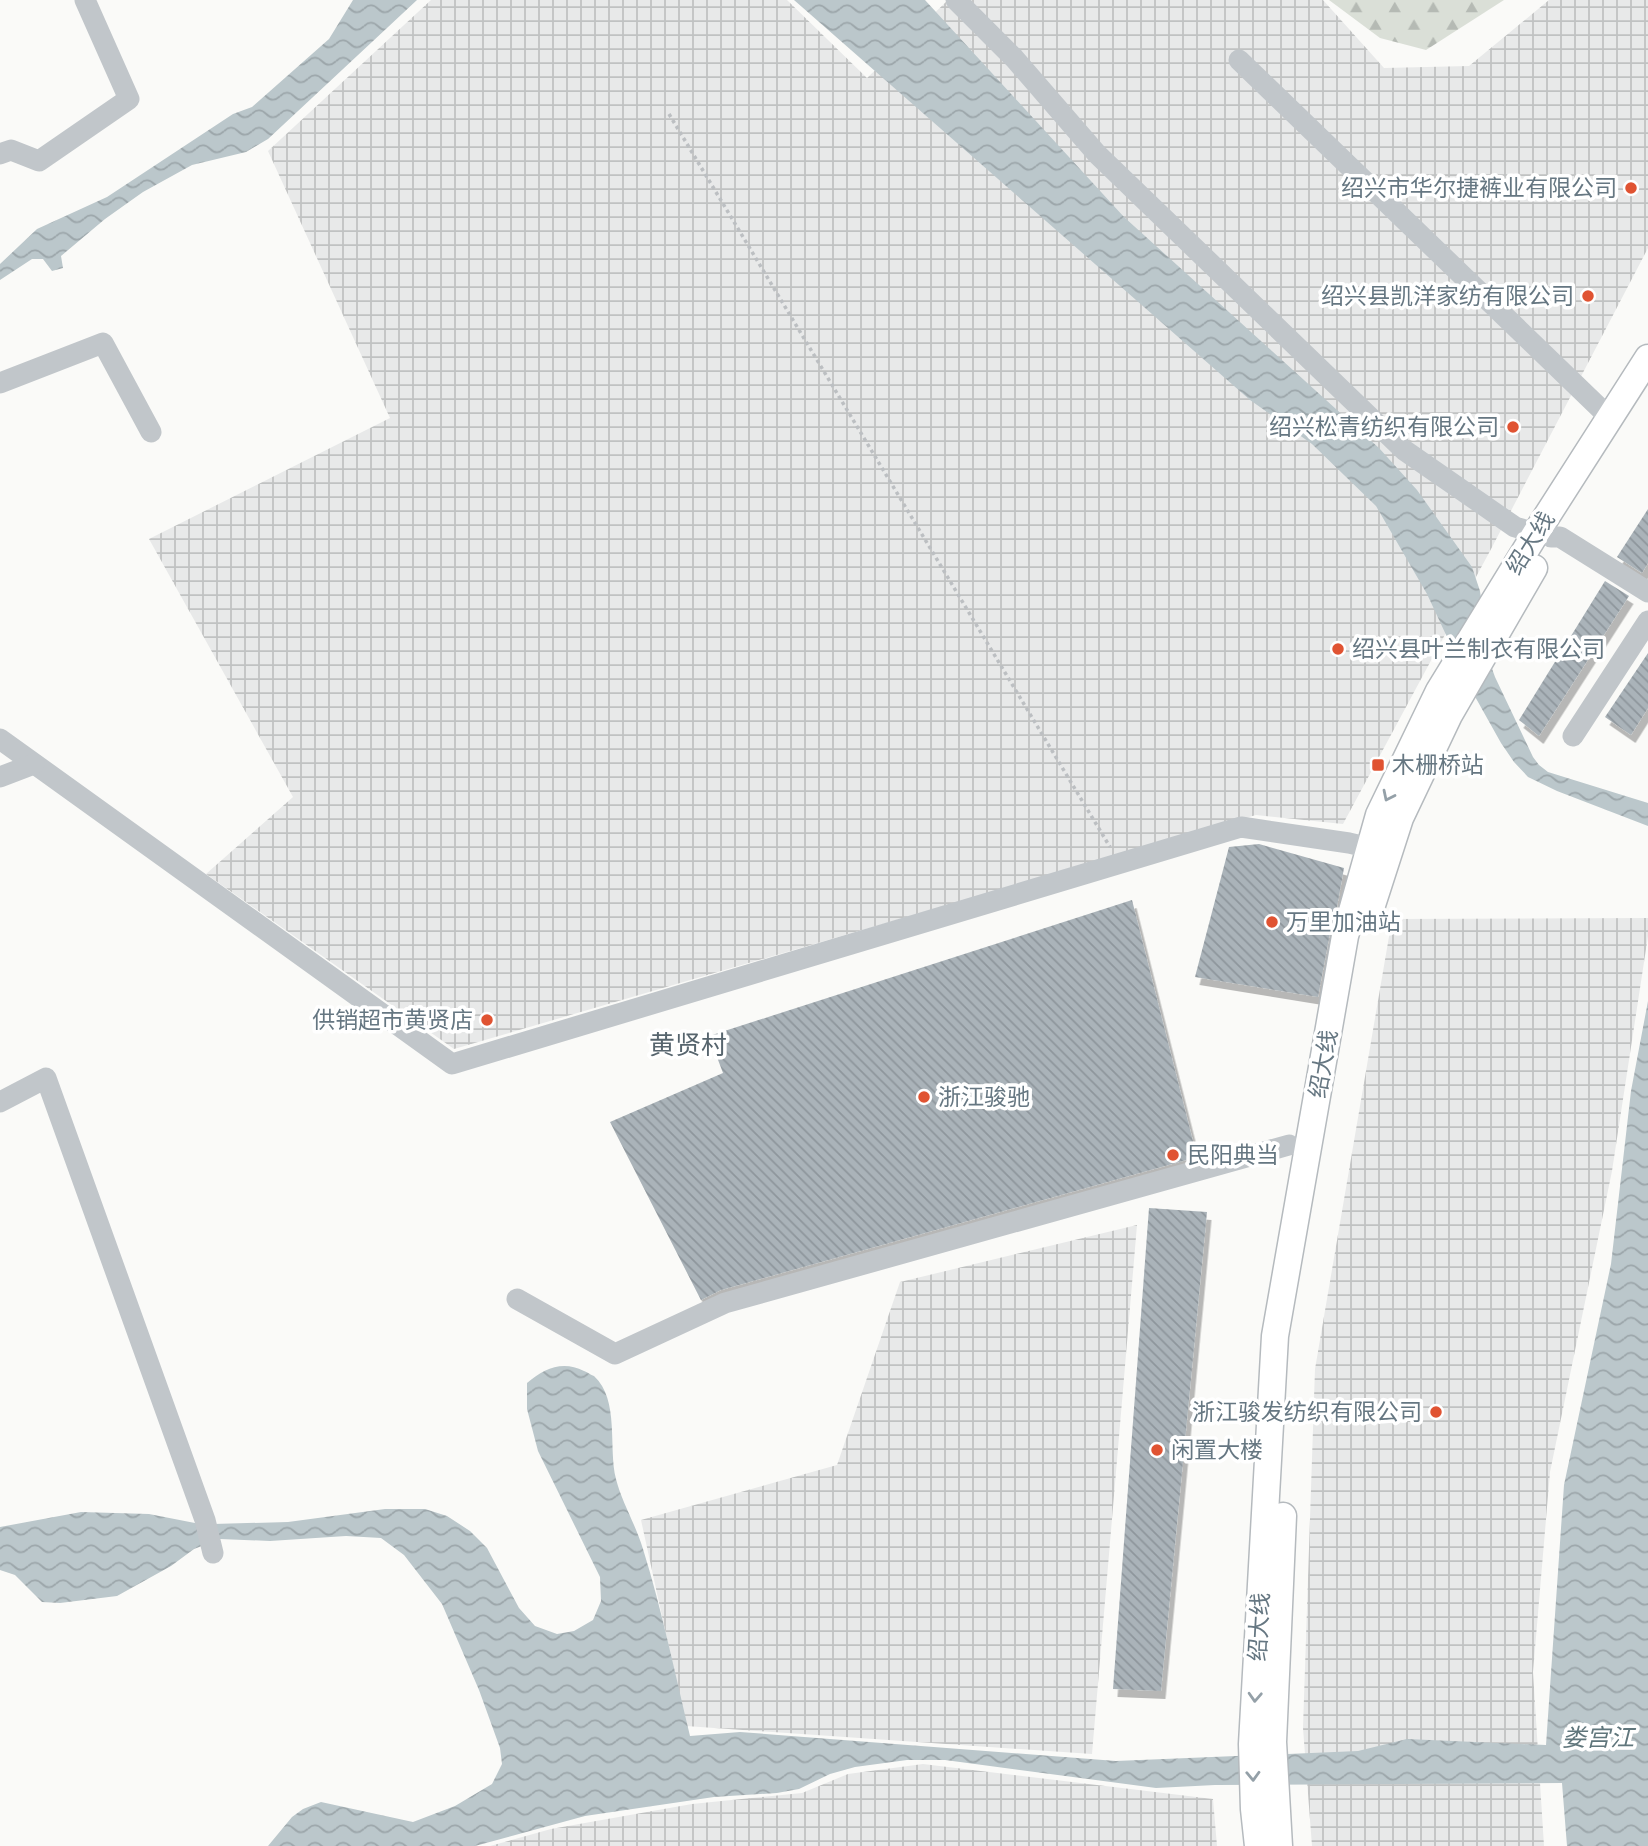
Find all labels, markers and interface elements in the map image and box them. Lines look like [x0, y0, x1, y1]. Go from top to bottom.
place label: 绍兴市华尔捷裤业有限公司 [1341, 171, 1617, 203]
marker: 绍兴市华尔捷裤业有限公司 [1623, 180, 1639, 196]
place label: 绍兴县凯洋家纺有限公司 [1321, 279, 1574, 311]
marker: 绍兴县凯洋家纺有限公司 [1580, 288, 1596, 304]
place label: 绍兴松青纺织有限公司 [1269, 410, 1499, 442]
marker: 绍兴松青纺织有限公司 [1505, 419, 1521, 435]
street label: 绍大线 [1497, 505, 1561, 580]
place label: 绍兴县叶兰制衣有限公司 [1352, 632, 1605, 664]
marker: 绍兴县叶兰制衣有限公司 [1330, 641, 1346, 657]
place label: 木栅桥站 [1392, 748, 1484, 780]
marker: 木栅桥站 [1370, 757, 1386, 773]
one-way arrow [1382, 789, 1396, 801]
place label: 万里加油站 [1286, 905, 1401, 937]
marker: 万里加油站 [1264, 914, 1280, 930]
place label: 供销超市黄贤店 [312, 1003, 473, 1035]
marker: 供销超市黄贤店 [479, 1012, 495, 1028]
district label: 黄贤村 [649, 1026, 727, 1062]
street label: 绍大线 [1300, 1027, 1344, 1101]
place label: 浙江骏驰 [938, 1080, 1030, 1112]
marker: 浙江骏驰 [916, 1089, 932, 1105]
place label: 民阳典当 [1187, 1138, 1279, 1170]
marker: 民阳典当 [1165, 1147, 1181, 1163]
place label: 浙江骏发纺织有限公司 [1192, 1395, 1422, 1427]
marker: 浙江骏发纺织有限公司 [1428, 1404, 1444, 1420]
place label: 闲置大楼 [1171, 1433, 1263, 1465]
marker: 闲置大楼 [1149, 1442, 1165, 1458]
street label: 绍大线 [1240, 1592, 1276, 1662]
one-way arrow [1247, 1691, 1262, 1702]
water label: 娄宫江 [1562, 1720, 1637, 1753]
one-way arrow [1246, 1771, 1261, 1782]

